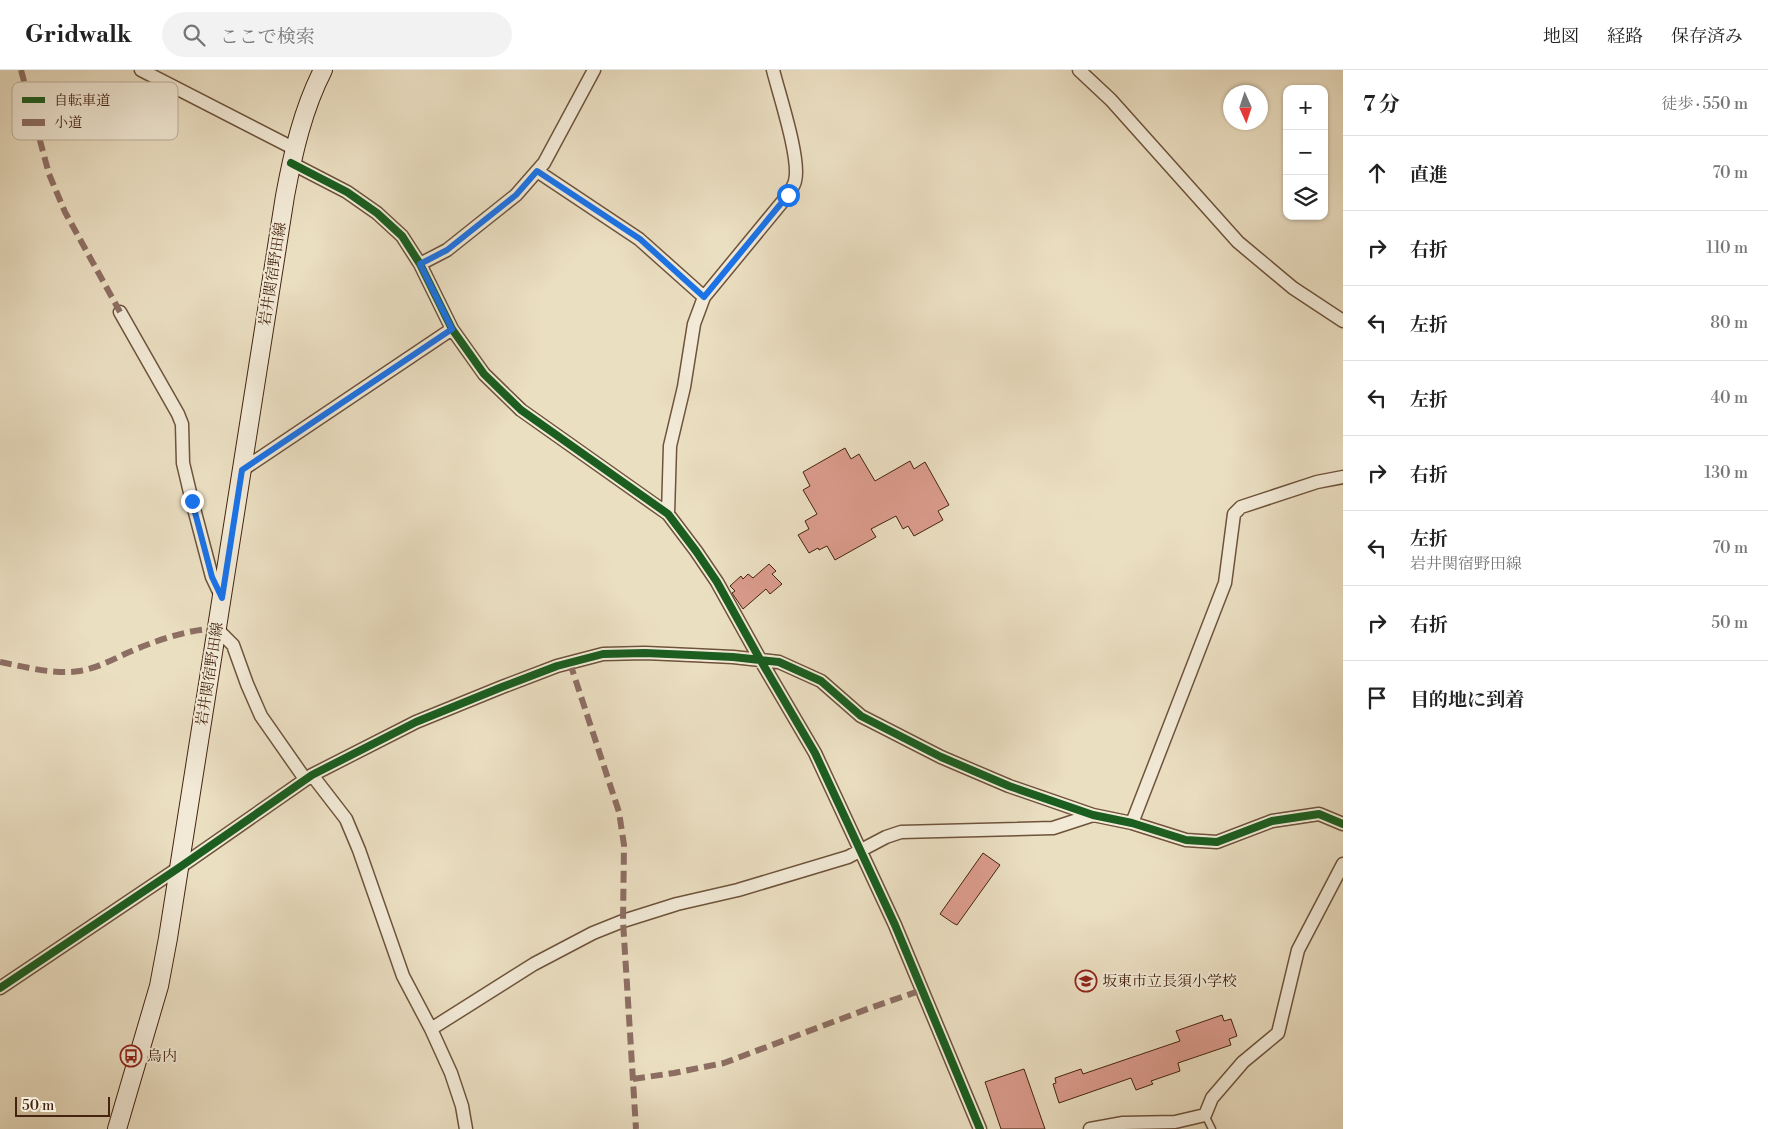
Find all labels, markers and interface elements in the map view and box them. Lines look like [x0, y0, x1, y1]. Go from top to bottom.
search box [162, 12, 512, 57]
text: Gridwalk [25, 20, 132, 50]
icon: search [180, 21, 208, 49]
text: ここで検索 [220, 25, 315, 49]
text: 地図 [1543, 25, 1579, 48]
text: 経路 [1607, 25, 1643, 48]
text: 保存済み [1671, 25, 1743, 48]
legend [12, 82, 178, 140]
north arrow [1223, 85, 1268, 130]
map controls [1283, 85, 1328, 220]
button: + [1283, 85, 1328, 130]
text: 自転車道 [54, 92, 110, 110]
text: 7 分 [1363, 92, 1400, 118]
text: 徒歩 · 550 m [1661, 94, 1748, 114]
text: 小道 [54, 114, 82, 132]
button: − [1283, 130, 1328, 175]
icon: ahead [1363, 159, 1391, 187]
text: 直進 [1410, 163, 1448, 187]
text: 70 m [1712, 163, 1748, 183]
button: layers [1283, 175, 1328, 220]
route start [777, 184, 800, 207]
street label: 岩井関宿野田線 [255, 221, 291, 327]
icon: right [1363, 234, 1391, 262]
text: 右折 [1410, 238, 1448, 262]
text: 110 m [1706, 238, 1748, 258]
icon: left [1363, 309, 1391, 337]
text: 左折 [1410, 313, 1448, 337]
text: 80 m [1710, 313, 1748, 333]
icon: left [1363, 384, 1391, 412]
text: 左折 [1410, 388, 1448, 412]
text: 40 m [1711, 388, 1748, 408]
icon: right [1363, 459, 1391, 487]
text: 右折 [1410, 463, 1448, 487]
text: 130 m [1704, 463, 1748, 483]
route end [181, 490, 204, 513]
text: 左折 [1410, 527, 1448, 551]
icon: left [1363, 534, 1391, 562]
text: 70 m [1712, 538, 1748, 558]
text: 岩井関宿野田線 [1410, 554, 1522, 574]
icon: right [1363, 609, 1391, 637]
text: 右折 [1410, 613, 1448, 637]
text: 50 m [1711, 613, 1748, 633]
street label: 岩井関宿野田線 [192, 621, 228, 727]
icon: arrive [1363, 684, 1391, 712]
text: 目的地に到着 [1410, 688, 1524, 712]
school or university icon: 坂東市立長須小学校 [1074, 969, 1098, 993]
place label: 坂東市立長須小学校 [1102, 972, 1237, 991]
bus stop icon: 烏内 [119, 1044, 143, 1068]
place label: 烏内 [147, 1047, 177, 1066]
scale bar [15, 1094, 110, 1117]
text: 50 m [22, 1097, 54, 1115]

